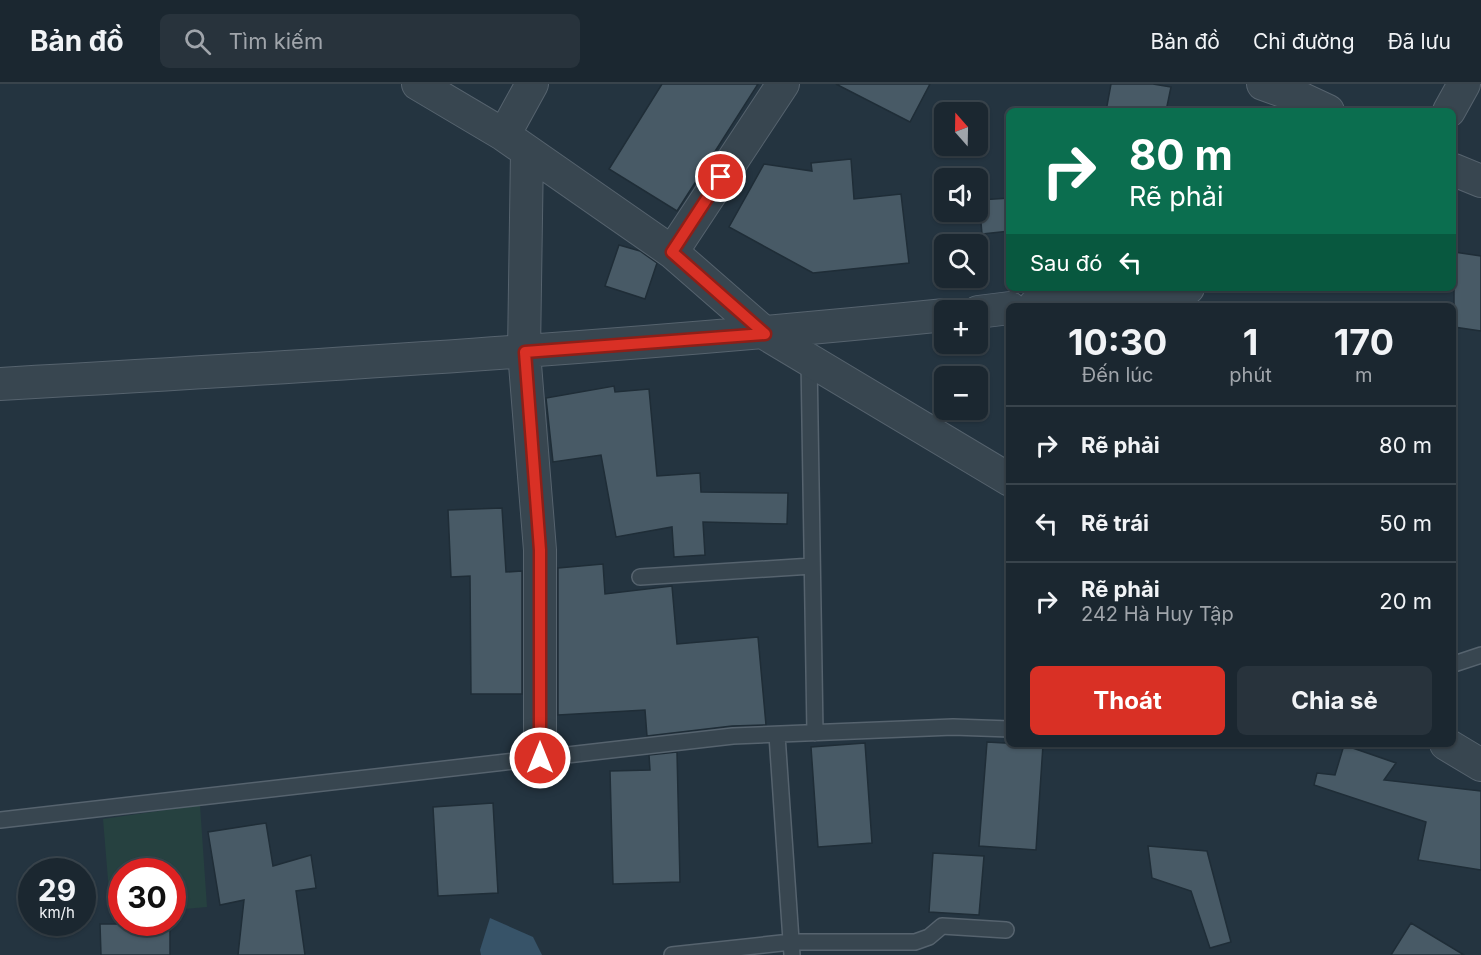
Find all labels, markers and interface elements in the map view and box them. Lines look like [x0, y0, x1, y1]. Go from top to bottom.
search box [160, 14, 580, 68]
text: Bản đồ [30, 24, 124, 58]
icon: search [181, 25, 214, 58]
text: Tìm kiếm [229, 28, 323, 54]
text: Bản đồ [1151, 29, 1220, 54]
text: Chỉ đường [1253, 29, 1355, 54]
text: Đã lưu [1388, 29, 1451, 54]
north arrow [934, 102, 988, 156]
map controls [934, 102, 988, 420]
text: 80 m [1129, 129, 1233, 180]
icon: right [1030, 132, 1108, 210]
pin [695, 151, 746, 202]
icon: arrive [704, 160, 737, 193]
button: sound [934, 168, 988, 222]
text: Rẽ phải [1129, 180, 1224, 213]
button: search [934, 234, 988, 288]
icon: left [1114, 246, 1147, 279]
text: Sau đó [1030, 250, 1102, 276]
button: + [934, 300, 988, 354]
text: 10:30 [1068, 320, 1167, 364]
text: 1 [1243, 320, 1258, 364]
text: 170 [1334, 320, 1394, 364]
text: Đến lúc [1082, 363, 1153, 387]
text: phút [1229, 363, 1272, 387]
text: m [1355, 363, 1373, 387]
button: − [934, 366, 988, 420]
icon: right [1030, 429, 1063, 462]
text: Rẽ phải [1081, 432, 1160, 458]
text: 80 m [1379, 432, 1432, 458]
icon: left [1030, 507, 1063, 540]
text: Rẽ trái [1081, 510, 1149, 536]
text: 50 m [1379, 510, 1432, 536]
text: Rẽ phải [1081, 576, 1160, 602]
icon: right [1030, 585, 1063, 618]
text: 20 m [1379, 588, 1432, 614]
text: 242 Hà Huy Tập [1081, 602, 1234, 626]
button: Thoát [1030, 666, 1225, 735]
button: Chia sẻ [1237, 666, 1432, 735]
position arrow [508, 726, 572, 790]
speed limit sign: 30 [108, 858, 186, 936]
text: 29 [38, 872, 76, 908]
text: km/h [39, 903, 75, 922]

